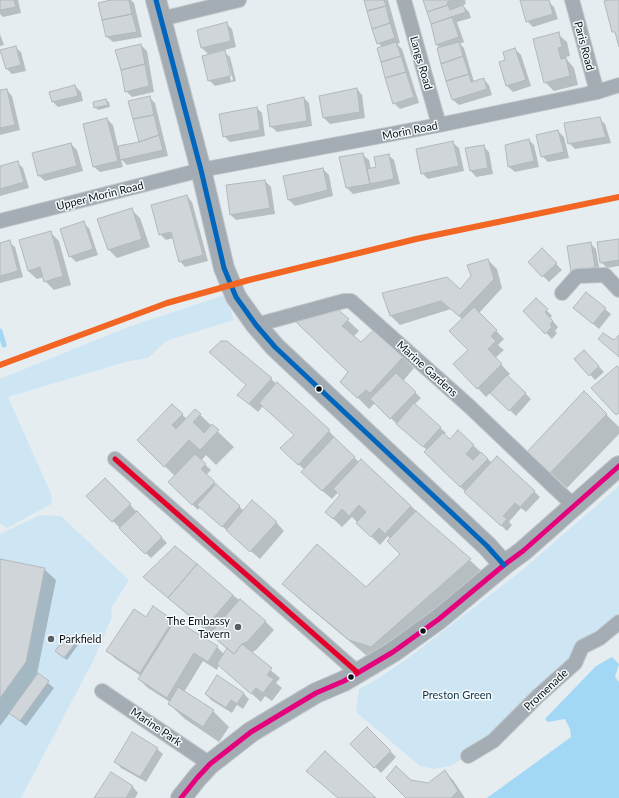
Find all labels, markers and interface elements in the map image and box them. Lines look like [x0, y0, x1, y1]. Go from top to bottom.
street label: Paris Road [571, 20, 597, 72]
street label: Langs Road [407, 35, 435, 91]
street label: Morin Road [381, 119, 439, 143]
street label: Upper Morin Road [55, 179, 145, 213]
street label: Marine Gardens [394, 338, 460, 400]
unlabelled marker [314, 384, 324, 394]
place label: The Embassy Tavern [167, 614, 230, 640]
marker: The Embassy Tavern [233, 622, 243, 632]
unlabelled marker [418, 626, 428, 636]
place label: Parkfield [59, 632, 101, 646]
marker: Parkfield [46, 634, 56, 644]
street label: Promenade [521, 666, 571, 714]
unlabelled marker [346, 672, 356, 682]
park label: Preston Green [422, 688, 492, 702]
street label: Marine Park [128, 705, 184, 749]

